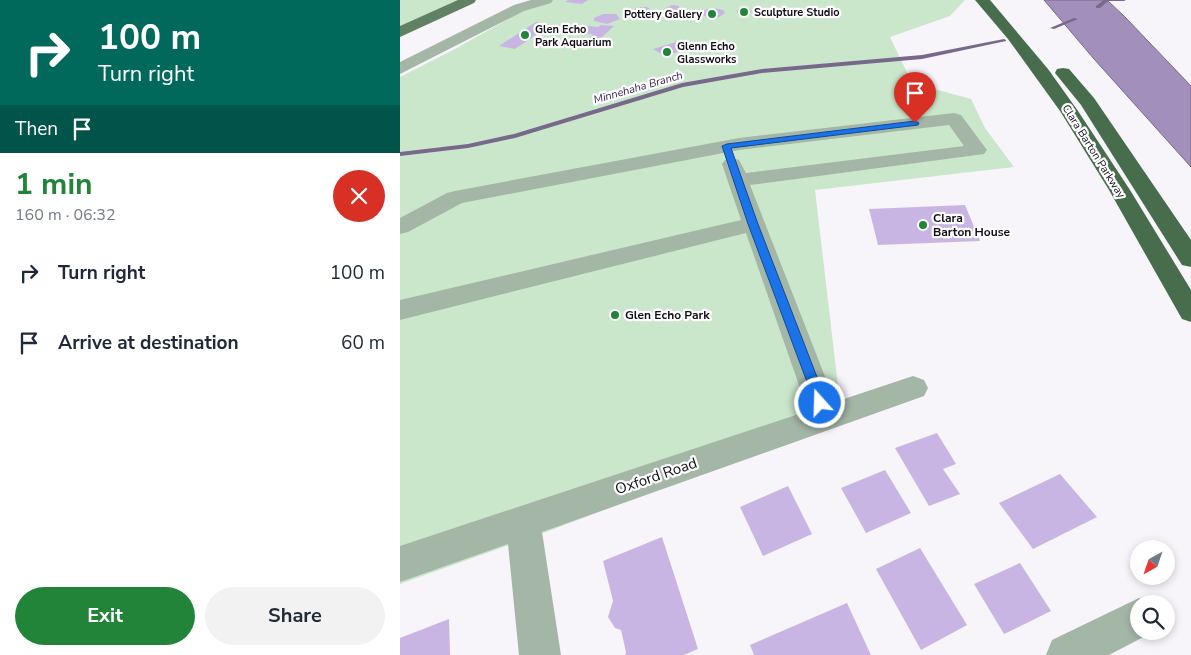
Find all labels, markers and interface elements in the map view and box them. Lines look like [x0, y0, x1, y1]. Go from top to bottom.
place label: Sculpture Studio [754, 5, 840, 20]
marker: Sculpture Studio [738, 6, 750, 18]
place label: Pottery Gallery [624, 7, 702, 22]
marker: Pottery Gallery [706, 8, 718, 20]
text: 100 m [98, 14, 201, 61]
icon: right [15, 20, 80, 85]
place label: Glen Echo Park Aquarium [535, 22, 611, 50]
marker: Glen Echo Park Aquarium [519, 29, 531, 41]
place label: Glenn Echo Glassworks [677, 39, 736, 67]
marker: Glenn Echo Glassworks [661, 46, 673, 58]
text: Turn right [98, 59, 194, 89]
water label: Minnehaha Branch [592, 68, 684, 107]
pin [894, 72, 936, 123]
icon: arrive [901, 79, 929, 107]
street label: Clara Barton Parkway [1059, 102, 1129, 201]
icon: arrive [68, 115, 96, 143]
text: Then [15, 116, 58, 142]
text: 1 min [15, 164, 93, 205]
button: close [333, 170, 385, 222]
text: 160 m · 06:32 [15, 204, 116, 226]
place label: Clara Barton House [933, 210, 1011, 240]
marker: Clara Barton House [917, 219, 929, 231]
icon: right [15, 259, 43, 287]
text: Turn right [58, 260, 145, 286]
text: 100 m [330, 260, 385, 286]
place label: Glen Echo Park [625, 307, 710, 323]
marker: Glen Echo Park [609, 309, 621, 321]
icon: arrive [15, 329, 43, 357]
text: Arrive at destination [58, 330, 239, 356]
text: 60 m [341, 330, 385, 356]
position arrow [793, 376, 845, 428]
street label: Oxford Road [612, 453, 700, 499]
north arrow [1130, 540, 1175, 585]
map controls [1130, 540, 1175, 640]
button: Exit [15, 587, 195, 645]
button: Share [205, 587, 385, 645]
button: search [1130, 595, 1175, 640]

